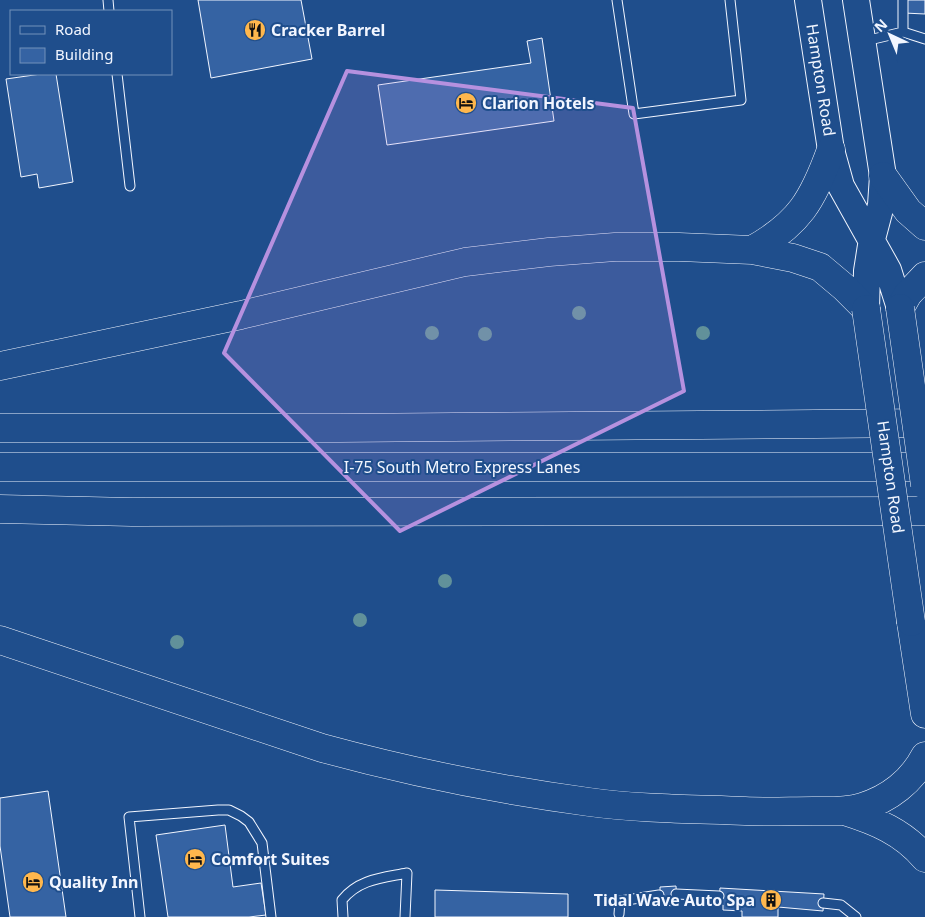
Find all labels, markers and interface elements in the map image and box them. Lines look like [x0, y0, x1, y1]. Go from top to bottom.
legend [10, 10, 172, 75]
north arrow [865, 10, 915, 60]
text: N [870, 14, 891, 36]
restaurant icon: Cracker Barrel [243, 18, 267, 42]
text: Road [55, 19, 91, 39]
place label: Cracker Barrel [271, 19, 385, 41]
street label: Hampton Road [801, 22, 841, 138]
text: Building [55, 44, 113, 64]
hotel icon: Clarion Hotels [454, 91, 478, 115]
place label: Clarion Hotels [482, 92, 595, 114]
street label: Hampton Road [872, 419, 910, 535]
street label: I-75 South Metro Express Lanes [344, 456, 580, 478]
hotel icon: Comfort Suites [183, 847, 207, 871]
place label: Comfort Suites [211, 848, 330, 870]
hotel icon: Quality Inn [21, 870, 45, 894]
place label: Quality Inn [49, 871, 138, 893]
building icon: Tidal Wave Auto Spa [759, 888, 783, 912]
place label: Tidal Wave Auto Spa [594, 889, 755, 911]

